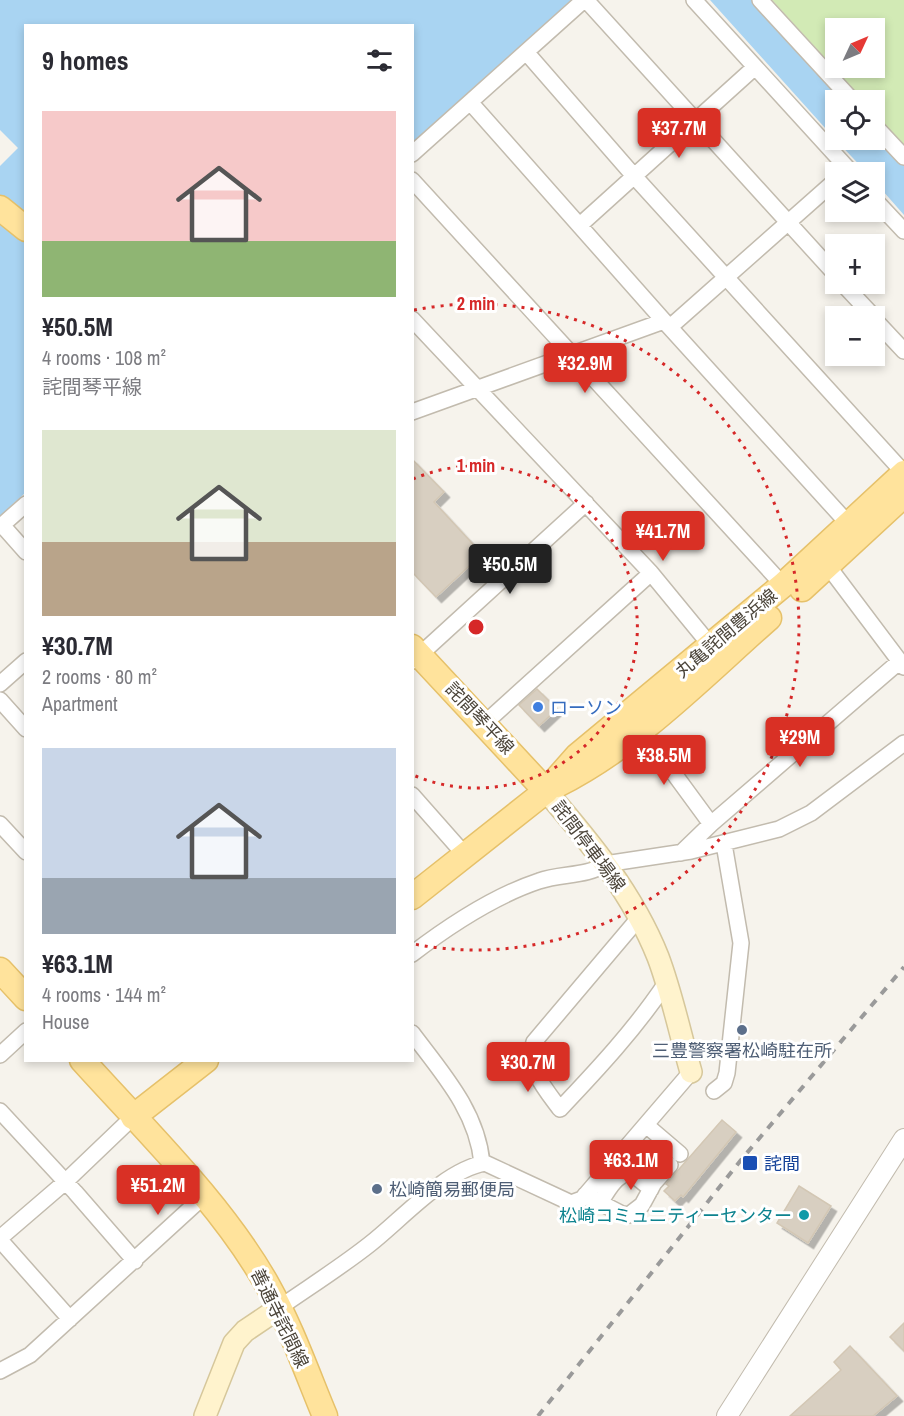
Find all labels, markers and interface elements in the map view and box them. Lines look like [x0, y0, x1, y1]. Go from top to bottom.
north arrow [825, 18, 885, 78]
map controls [825, 18, 885, 366]
text: 9 homes [42, 43, 129, 78]
icon: filters [363, 44, 396, 77]
button: locate [825, 90, 885, 150]
pin: ¥37.7M [630, 108, 728, 159]
text: ¥37.7M [652, 114, 706, 141]
icon: home [165, 150, 273, 258]
button: layers [825, 162, 885, 222]
button: + [825, 234, 885, 294]
text: 2 min [457, 291, 495, 316]
button: − [825, 306, 885, 366]
text: ¥50.5M [42, 309, 113, 344]
pin: ¥32.9M [536, 343, 634, 394]
text: 4 rooms · 108 m² [42, 344, 166, 371]
text: ¥32.9M [558, 349, 612, 376]
text: 詫間琴平線 [42, 373, 142, 400]
text: 1 min [457, 453, 495, 478]
icon: home [165, 469, 273, 577]
pin: ¥41.7M [614, 511, 712, 562]
text: ¥41.7M [636, 517, 690, 544]
pin: ¥50.5M [461, 544, 559, 595]
text: ¥50.5M [483, 550, 537, 577]
street label: 丸亀詫間豊浜線 [670, 583, 782, 683]
centre of rings [466, 617, 486, 637]
text: ¥30.7M [42, 628, 113, 663]
text: 2 rooms · 80 m² [42, 663, 157, 690]
street label: 詫間琴平線 [440, 677, 520, 759]
text: Apartment [42, 690, 118, 717]
place label: ローソン [550, 695, 622, 720]
marker: ローソン [531, 700, 545, 714]
pin: ¥29M [764, 717, 836, 768]
text: ¥29M [779, 723, 821, 750]
pin: ¥38.5M [615, 735, 713, 786]
text: ¥38.5M [637, 741, 691, 768]
icon: home [165, 787, 273, 895]
street label: 詫間停車場線 [547, 795, 631, 897]
text: ¥63.1M [42, 946, 113, 981]
text: 4 rooms · 144 m² [42, 981, 166, 1008]
text: House [42, 1008, 89, 1035]
marker: 三豊警察署松崎駐在所 [735, 1023, 749, 1037]
place label: 三豊警察署松崎駐在所 [652, 1038, 832, 1063]
pin: ¥30.7M [479, 1042, 577, 1093]
text: ¥30.7M [501, 1048, 555, 1075]
pin: ¥63.1M [582, 1140, 680, 1191]
text: ¥63.1M [604, 1146, 658, 1173]
place label: 詫間 [764, 1151, 800, 1176]
marker: 詫間 [741, 1154, 759, 1172]
pin: ¥51.2M [109, 1165, 207, 1216]
text: ¥51.2M [131, 1171, 185, 1198]
place label: 松崎簡易郵便局 [389, 1177, 515, 1202]
marker: 松崎簡易郵便局 [370, 1182, 384, 1196]
place label: 松崎コミュニティーセンター [559, 1203, 792, 1228]
marker: 松崎コミュニティーセンター [797, 1208, 811, 1222]
street label: 善通寺詫間線 [245, 1264, 315, 1372]

